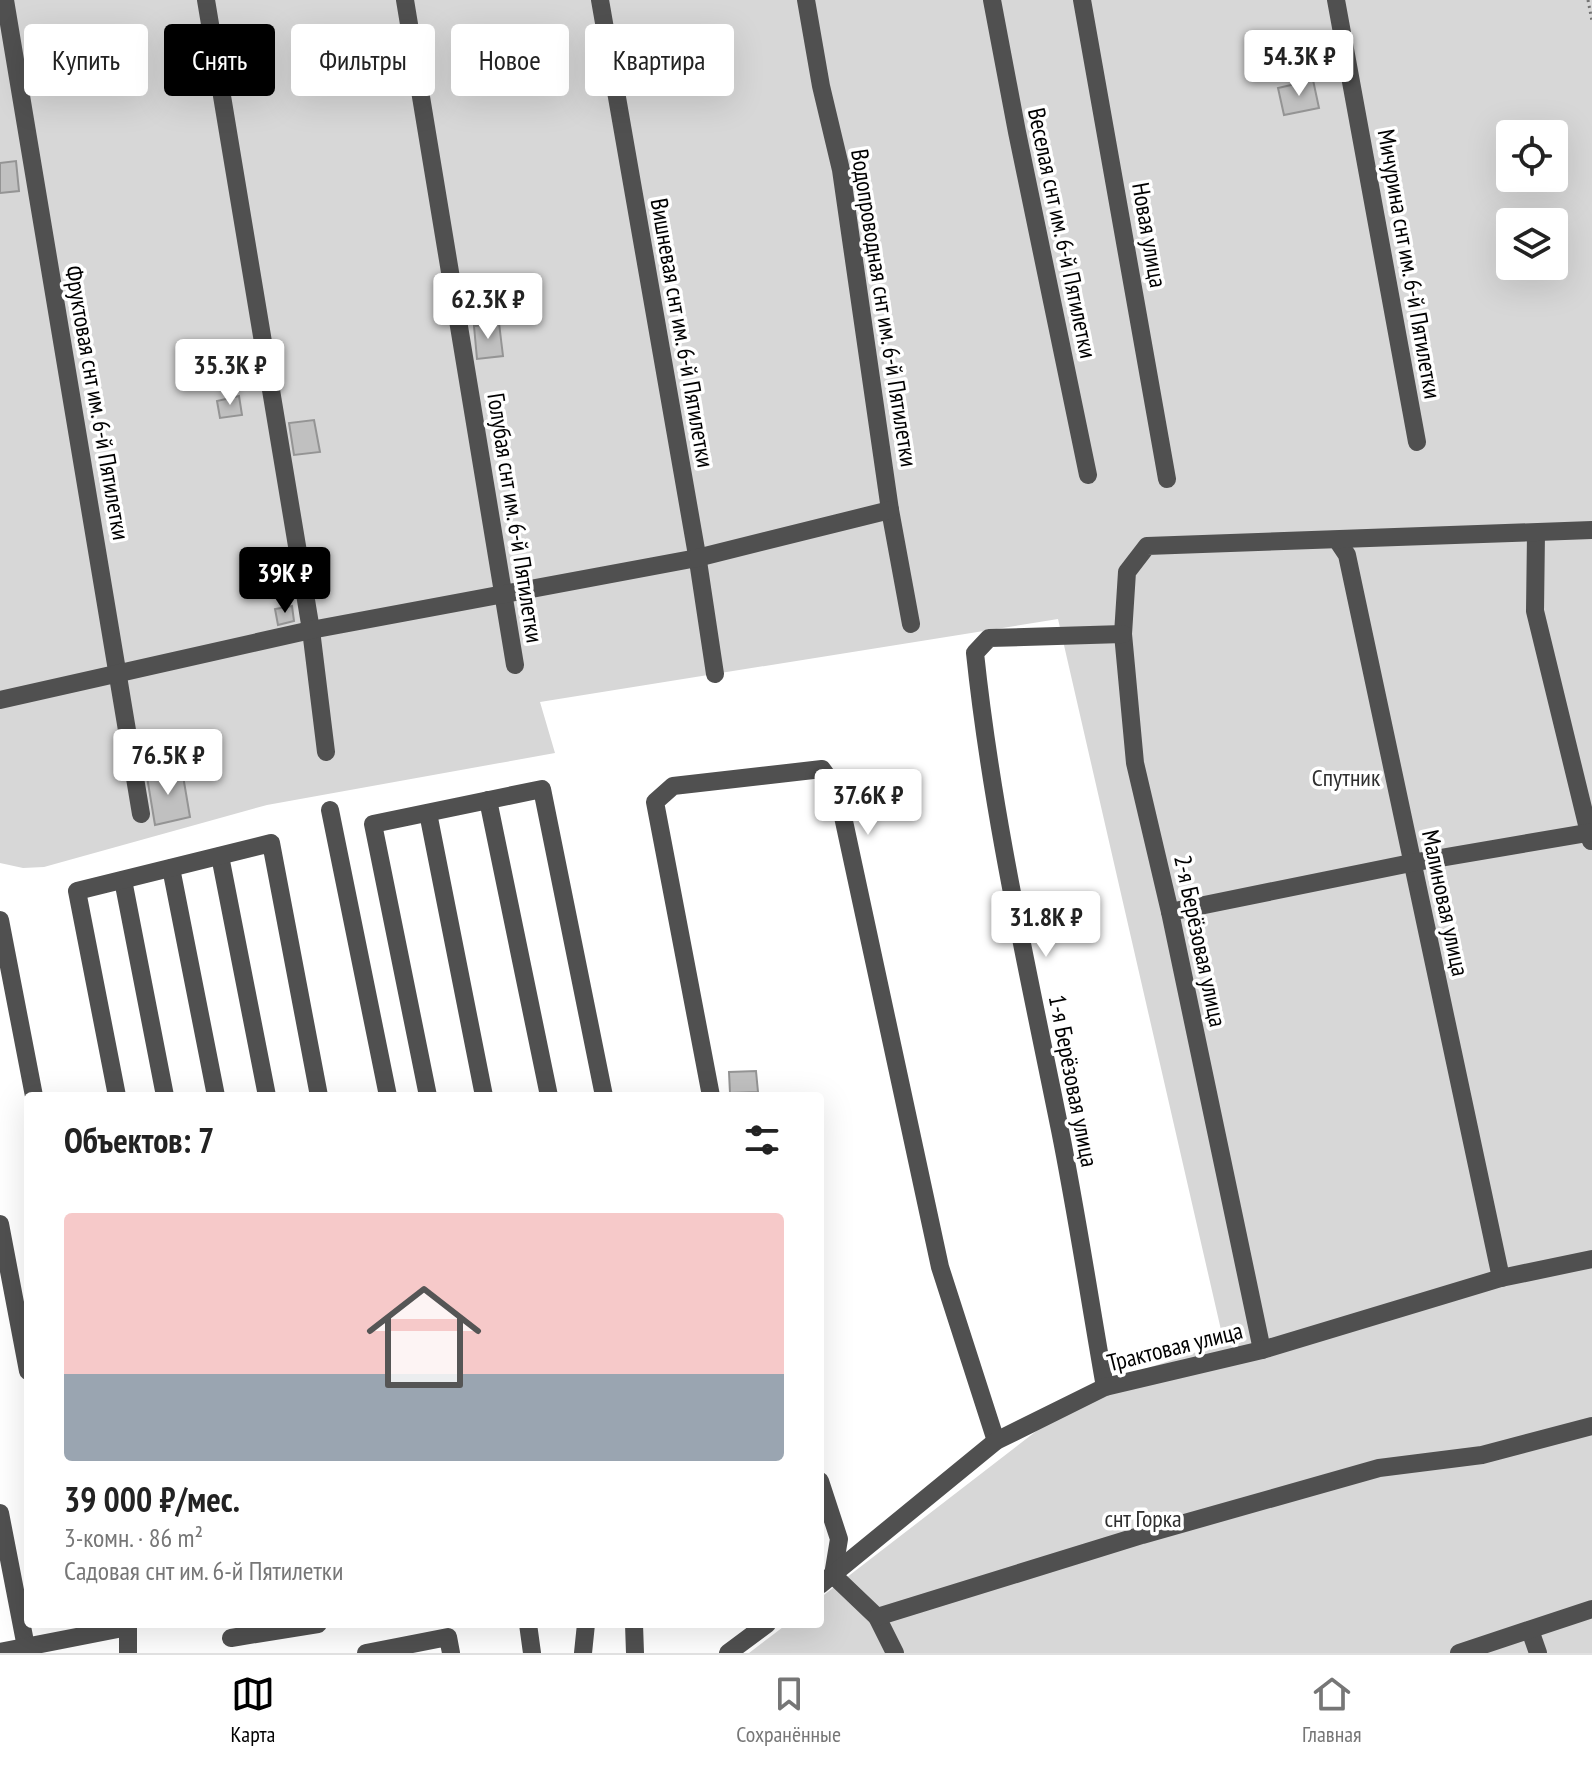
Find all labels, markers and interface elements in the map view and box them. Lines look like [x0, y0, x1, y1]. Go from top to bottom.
chip: Купить [24, 24, 148, 96]
chip: Снять [164, 24, 275, 96]
chip: Фильтры [291, 24, 435, 96]
chip: Новое [451, 24, 569, 96]
chip: Квартира [585, 24, 734, 96]
pin: 54.3K ₽ [1225, 30, 1373, 98]
text: 54.3K ₽ [1262, 39, 1336, 72]
street label: Веселая снт им. 6-й Пятилетки [1021, 105, 1104, 361]
map controls [1496, 120, 1568, 280]
button: locate [1496, 120, 1568, 192]
street label: Мичурина снт им. 6-й Пятилетки [1371, 127, 1448, 401]
street label: Водопроводная снт им. 6-й Пятилетки [844, 147, 925, 469]
street label: Новая улица [1125, 180, 1174, 290]
street label: Вишневая снт им. 6-й Пятилетки [644, 196, 721, 470]
button: layers [1496, 208, 1568, 280]
street label: Фруктовая снт им. 6-й Пятилетки [58, 263, 137, 542]
pin: 62.3K ₽ [414, 273, 562, 341]
text: 62.3K ₽ [451, 282, 525, 315]
pin: 35.3K ₽ [156, 339, 304, 407]
text: 35.3K ₽ [193, 348, 267, 381]
street label: Голубая снт им. 6-й Пятилетки [480, 391, 551, 645]
pin: 39K ₽ [229, 547, 341, 615]
text: 39K ₽ [257, 556, 313, 589]
pin: 76.5K ₽ [94, 729, 242, 797]
text: 76.5K ₽ [131, 738, 205, 771]
park label: Спутник [1312, 762, 1381, 793]
pin: 37.6K ₽ [794, 769, 942, 837]
text: 37.6K ₽ [833, 778, 903, 811]
street label: Малиновая улица [1415, 827, 1476, 979]
street label: 2-я Берёзовая улица [1167, 852, 1234, 1030]
pin: 31.8K ₽ [972, 891, 1120, 959]
text: 31.8K ₽ [1009, 900, 1083, 933]
street label: 1-я Берёзовая улица [1042, 992, 1105, 1170]
text: Объектов: 7 [64, 1118, 214, 1162]
icon: filters [740, 1118, 784, 1162]
icon: home [352, 1265, 496, 1409]
street label: Трактовая улица [1104, 1315, 1246, 1378]
text: 39 000 ₽/мес. [64, 1477, 240, 1521]
park label: снт Горка [1104, 1503, 1182, 1534]
text: 3-комн. · 86 m² [64, 1521, 203, 1554]
text: Садовая снт им. 6-й Пятилетки [64, 1554, 343, 1587]
tab: Карта [231, 1672, 275, 1748]
tab: Сохранённые [736, 1672, 841, 1748]
tab: Главная [1302, 1672, 1362, 1748]

